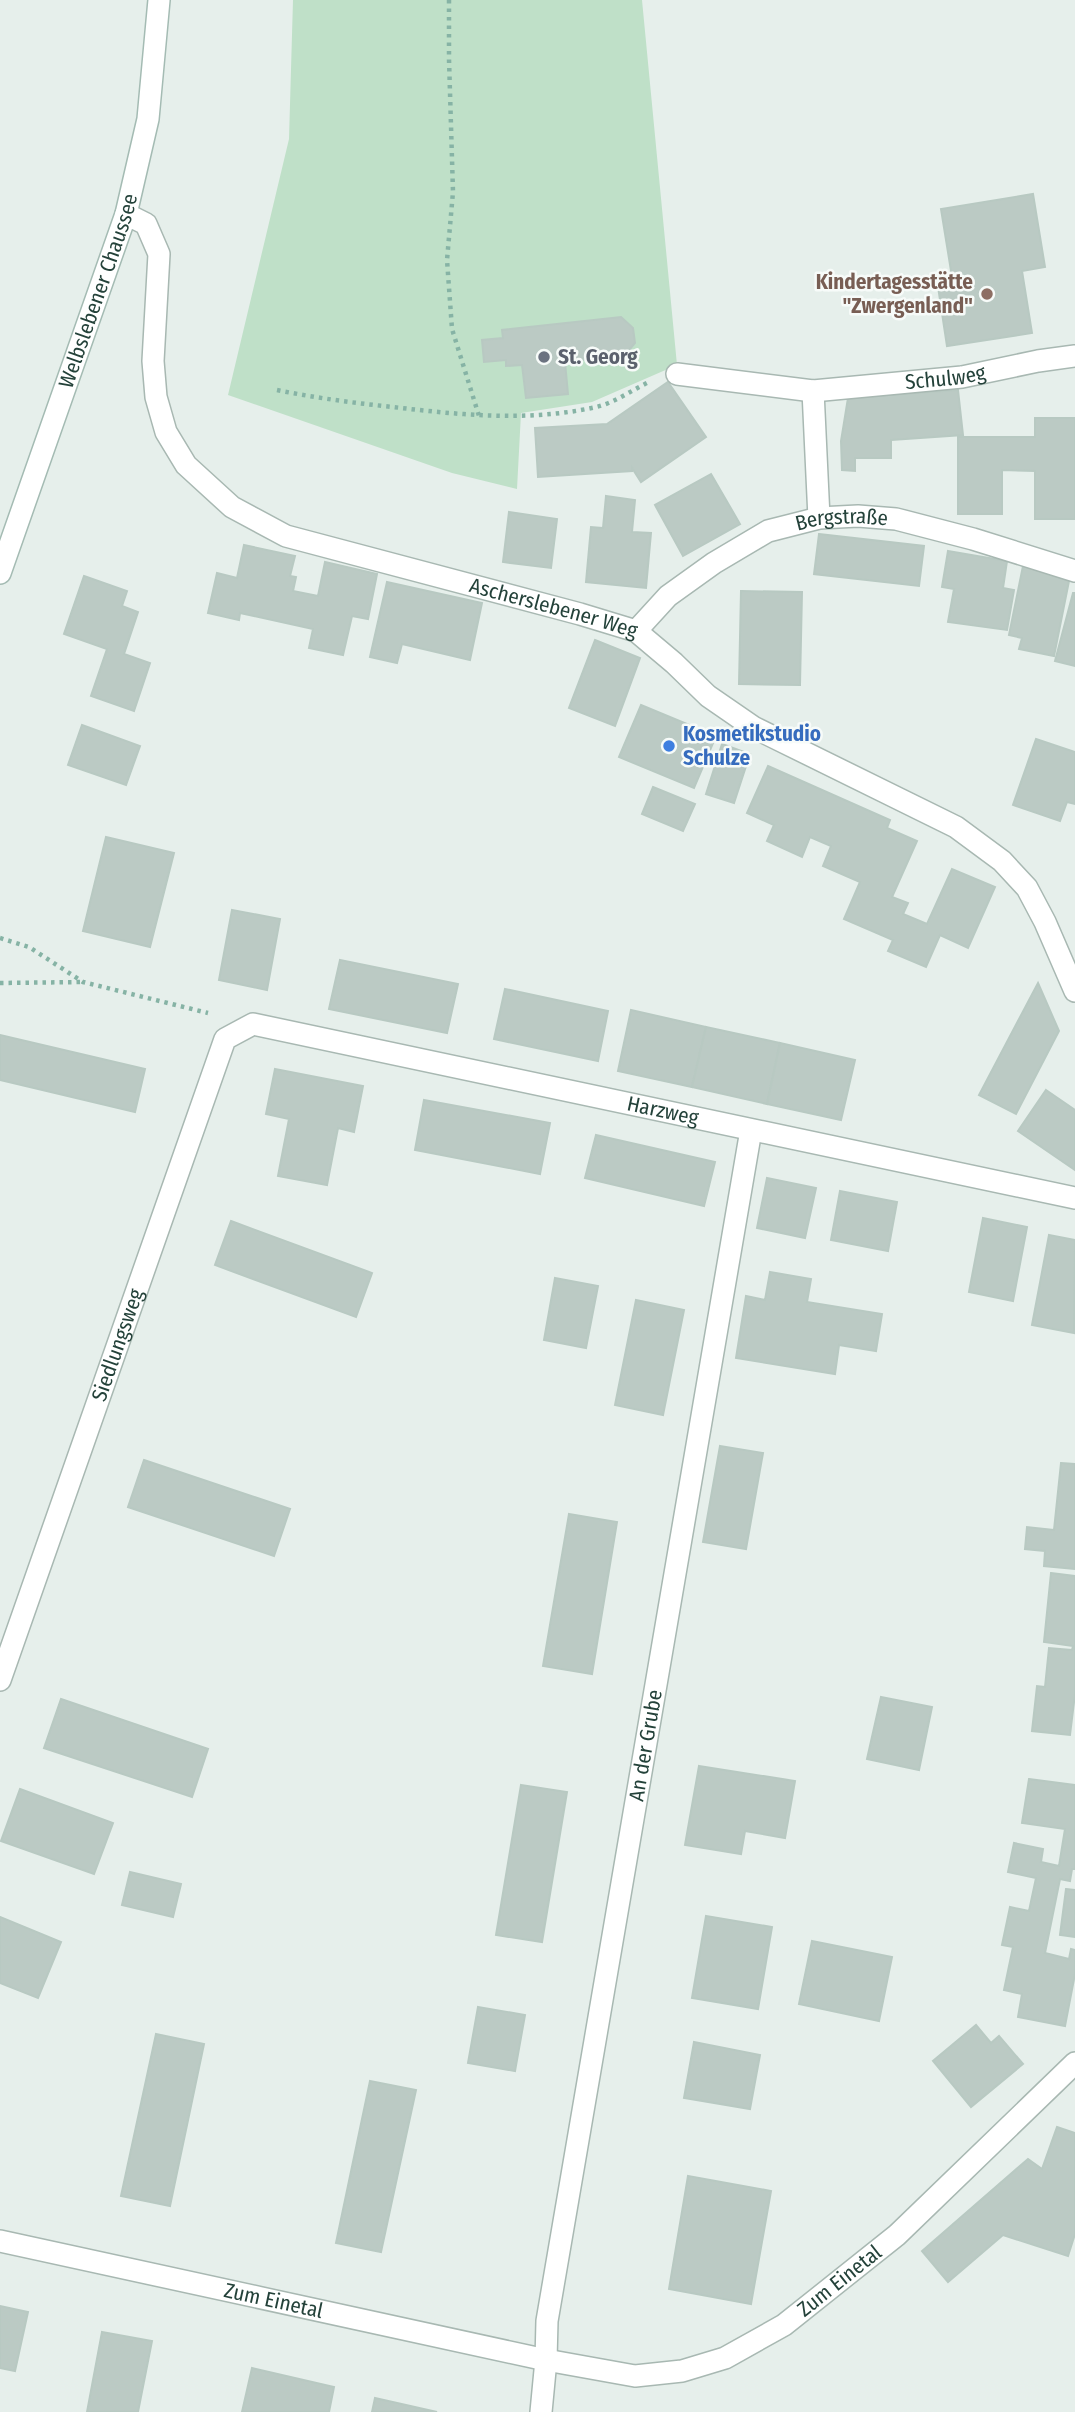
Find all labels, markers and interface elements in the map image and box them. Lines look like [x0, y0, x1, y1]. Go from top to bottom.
street label: Welbslebener Chaussee [53, 191, 143, 391]
place label: Kindertagesstätte "Zwergenland" [816, 269, 973, 319]
marker: Kindertagesstätte "Zwergenland" [979, 286, 995, 302]
place label: St. Georg [558, 344, 638, 370]
marker: St. Georg [536, 349, 552, 365]
street label: Schulweg [904, 359, 988, 395]
street label: Bergstraße [793, 503, 889, 537]
street label: Ascherslebener Weg [467, 572, 641, 644]
place label: Kosmetikstudio Schulze [683, 721, 821, 771]
marker: Kosmetikstudio Schulze [661, 738, 677, 754]
street label: Harzweg [625, 1091, 701, 1131]
street label: Siedlungsweg [86, 1285, 149, 1405]
street label: An der Grube [623, 1688, 668, 1803]
street label: Zum Einetal [792, 2239, 887, 2322]
street label: Zum Einetal [222, 2277, 326, 2324]

